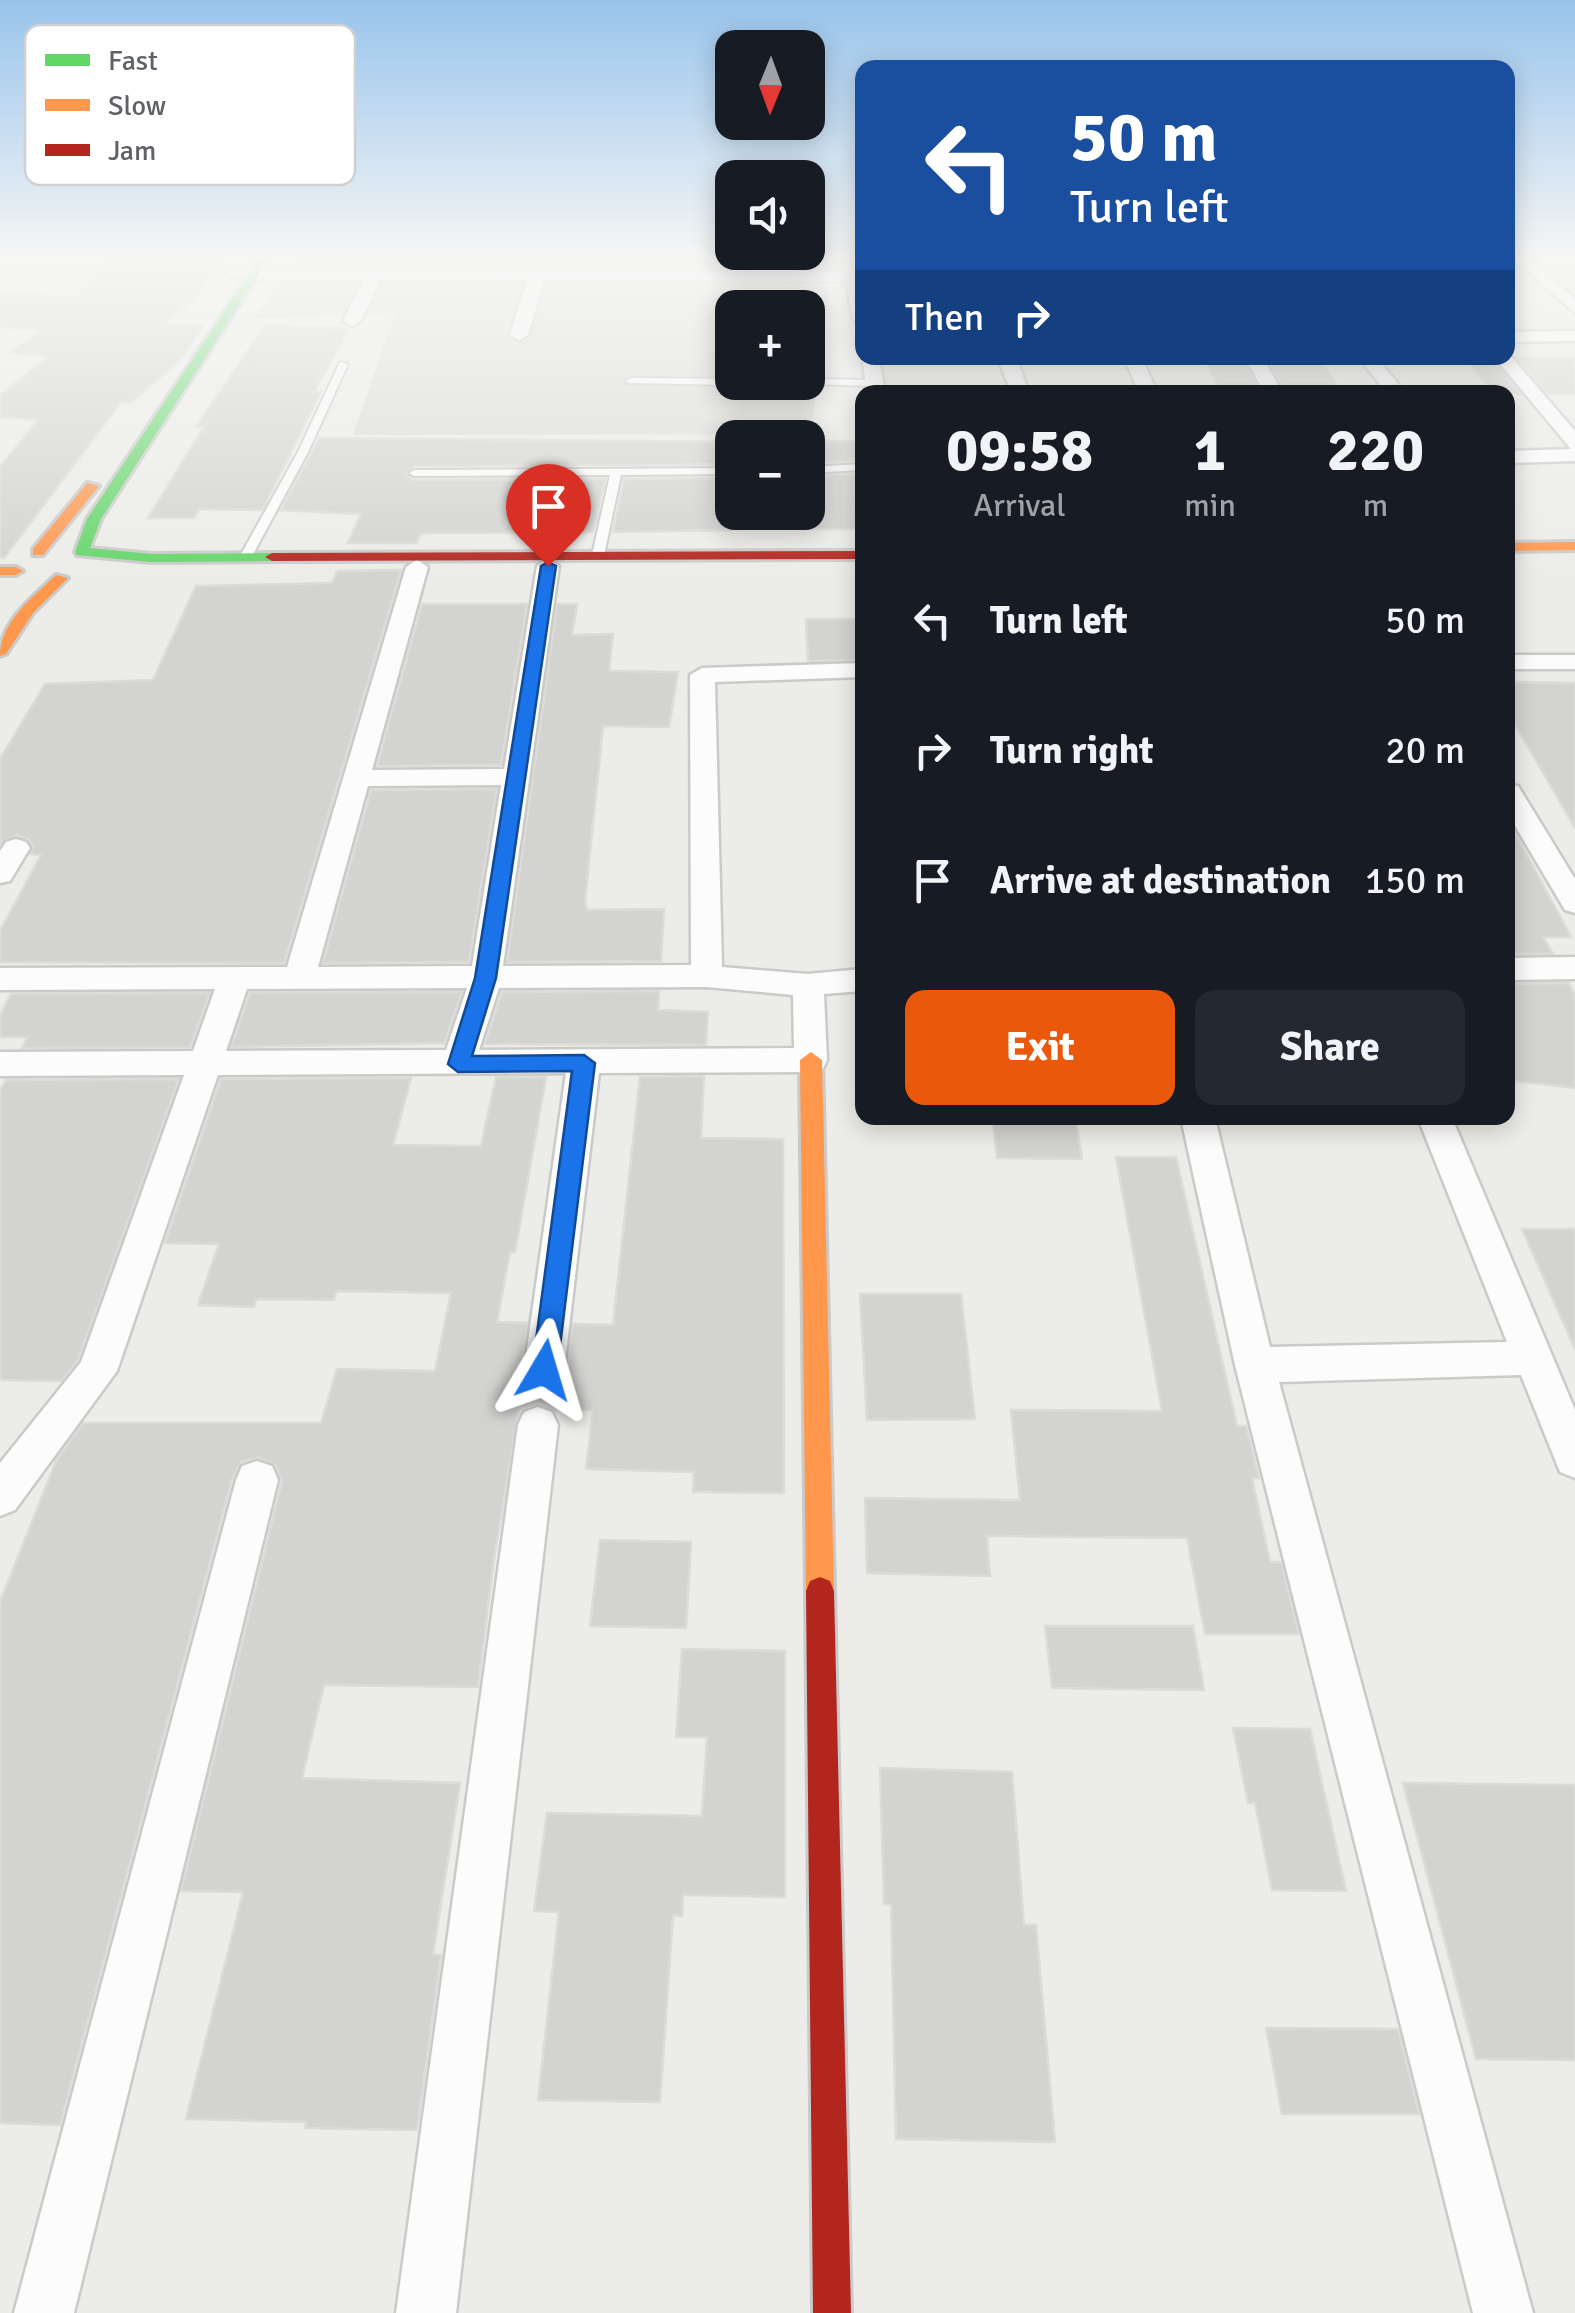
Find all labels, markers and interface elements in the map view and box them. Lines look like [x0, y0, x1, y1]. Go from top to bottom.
legend [25, 25, 355, 185]
north arrow [715, 30, 825, 140]
map controls [715, 30, 825, 530]
text: Fast [108, 44, 158, 78]
text: Slow [108, 89, 166, 123]
text: 50 m [1070, 94, 1218, 180]
icon: left [905, 100, 1035, 230]
text: Jam [108, 134, 156, 168]
button: sound [715, 160, 825, 270]
text: Turn left [1070, 180, 1229, 235]
button: + [715, 290, 825, 400]
icon: right [1004, 290, 1059, 345]
text: Then [905, 294, 984, 341]
text: 09:58 [946, 414, 1093, 488]
text: 1 [1194, 414, 1226, 488]
text: 220 [1327, 414, 1424, 488]
button: − [715, 420, 825, 530]
pin [506, 464, 591, 567]
icon: arrive [521, 479, 576, 534]
text: Arrival [974, 486, 1066, 525]
text: min [1184, 486, 1236, 525]
text: m [1363, 486, 1388, 525]
icon: left [905, 593, 960, 648]
text: Turn left [990, 597, 1128, 644]
text: 50 m [1385, 597, 1465, 644]
icon: right [905, 723, 960, 778]
text: Turn right [990, 727, 1154, 774]
text: 20 m [1385, 727, 1465, 774]
icon: arrive [905, 853, 960, 908]
text: Arrive at destination [990, 857, 1331, 904]
text: 150 m [1365, 857, 1465, 904]
button: Exit [905, 990, 1175, 1105]
button: Share [1195, 990, 1465, 1105]
position arrow [492, 1318, 596, 1422]

